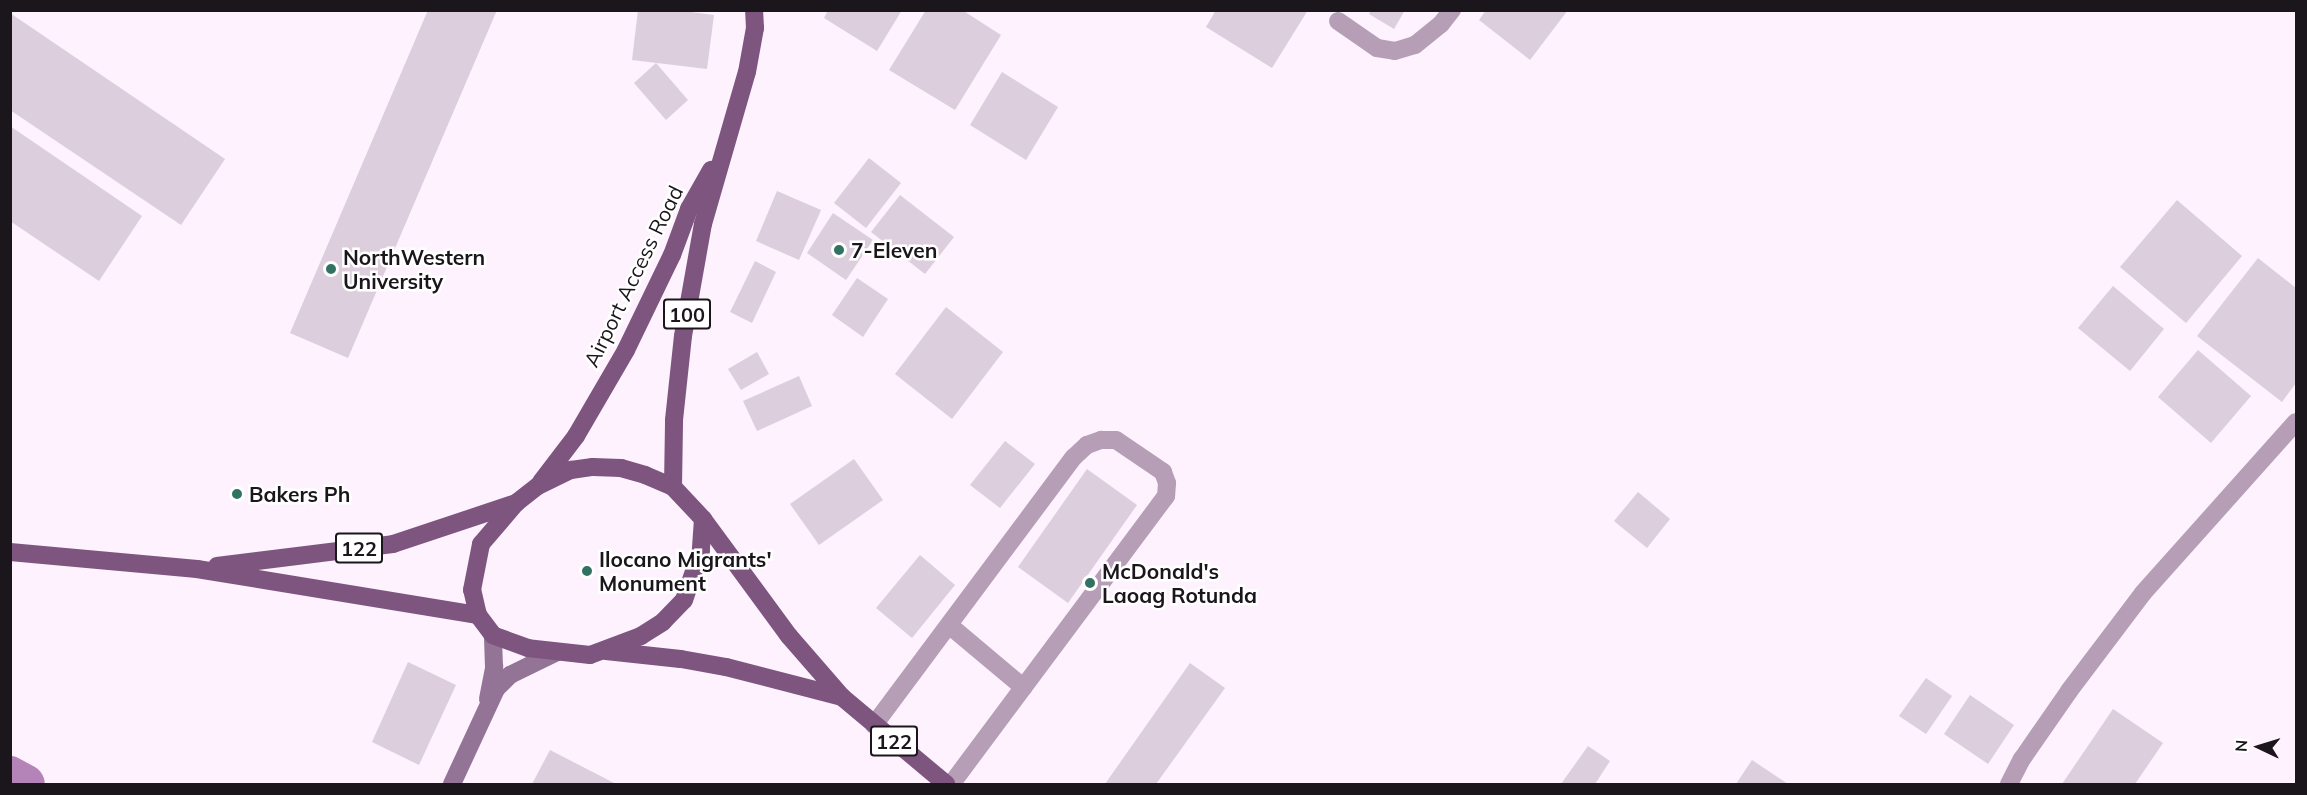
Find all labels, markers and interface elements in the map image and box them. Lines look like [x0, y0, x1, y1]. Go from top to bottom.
street label: Airport Access Road [578, 181, 688, 371]
place label: 7-Eleven [851, 237, 937, 263]
marker: 7-Eleven [832, 243, 846, 257]
place label: NorthWestern University [343, 244, 485, 294]
marker: NorthWestern University [324, 262, 338, 276]
road number: 100 [663, 297, 711, 331]
place label: Bakers Ph [249, 481, 350, 507]
marker: Bakers Ph [230, 487, 244, 501]
road number: 122 [335, 531, 383, 565]
place label: Ilocano Migrants' Monument [599, 546, 771, 596]
place label: McDonald's Laoag Rotunda [1102, 558, 1257, 608]
marker: Ilocano Migrants' Monument [580, 564, 594, 578]
marker: McDonald's Laoag Rotunda [1083, 576, 1097, 590]
north arrow [2229, 717, 2289, 777]
road number: 122 [870, 724, 918, 758]
text: N [2231, 739, 2251, 752]

